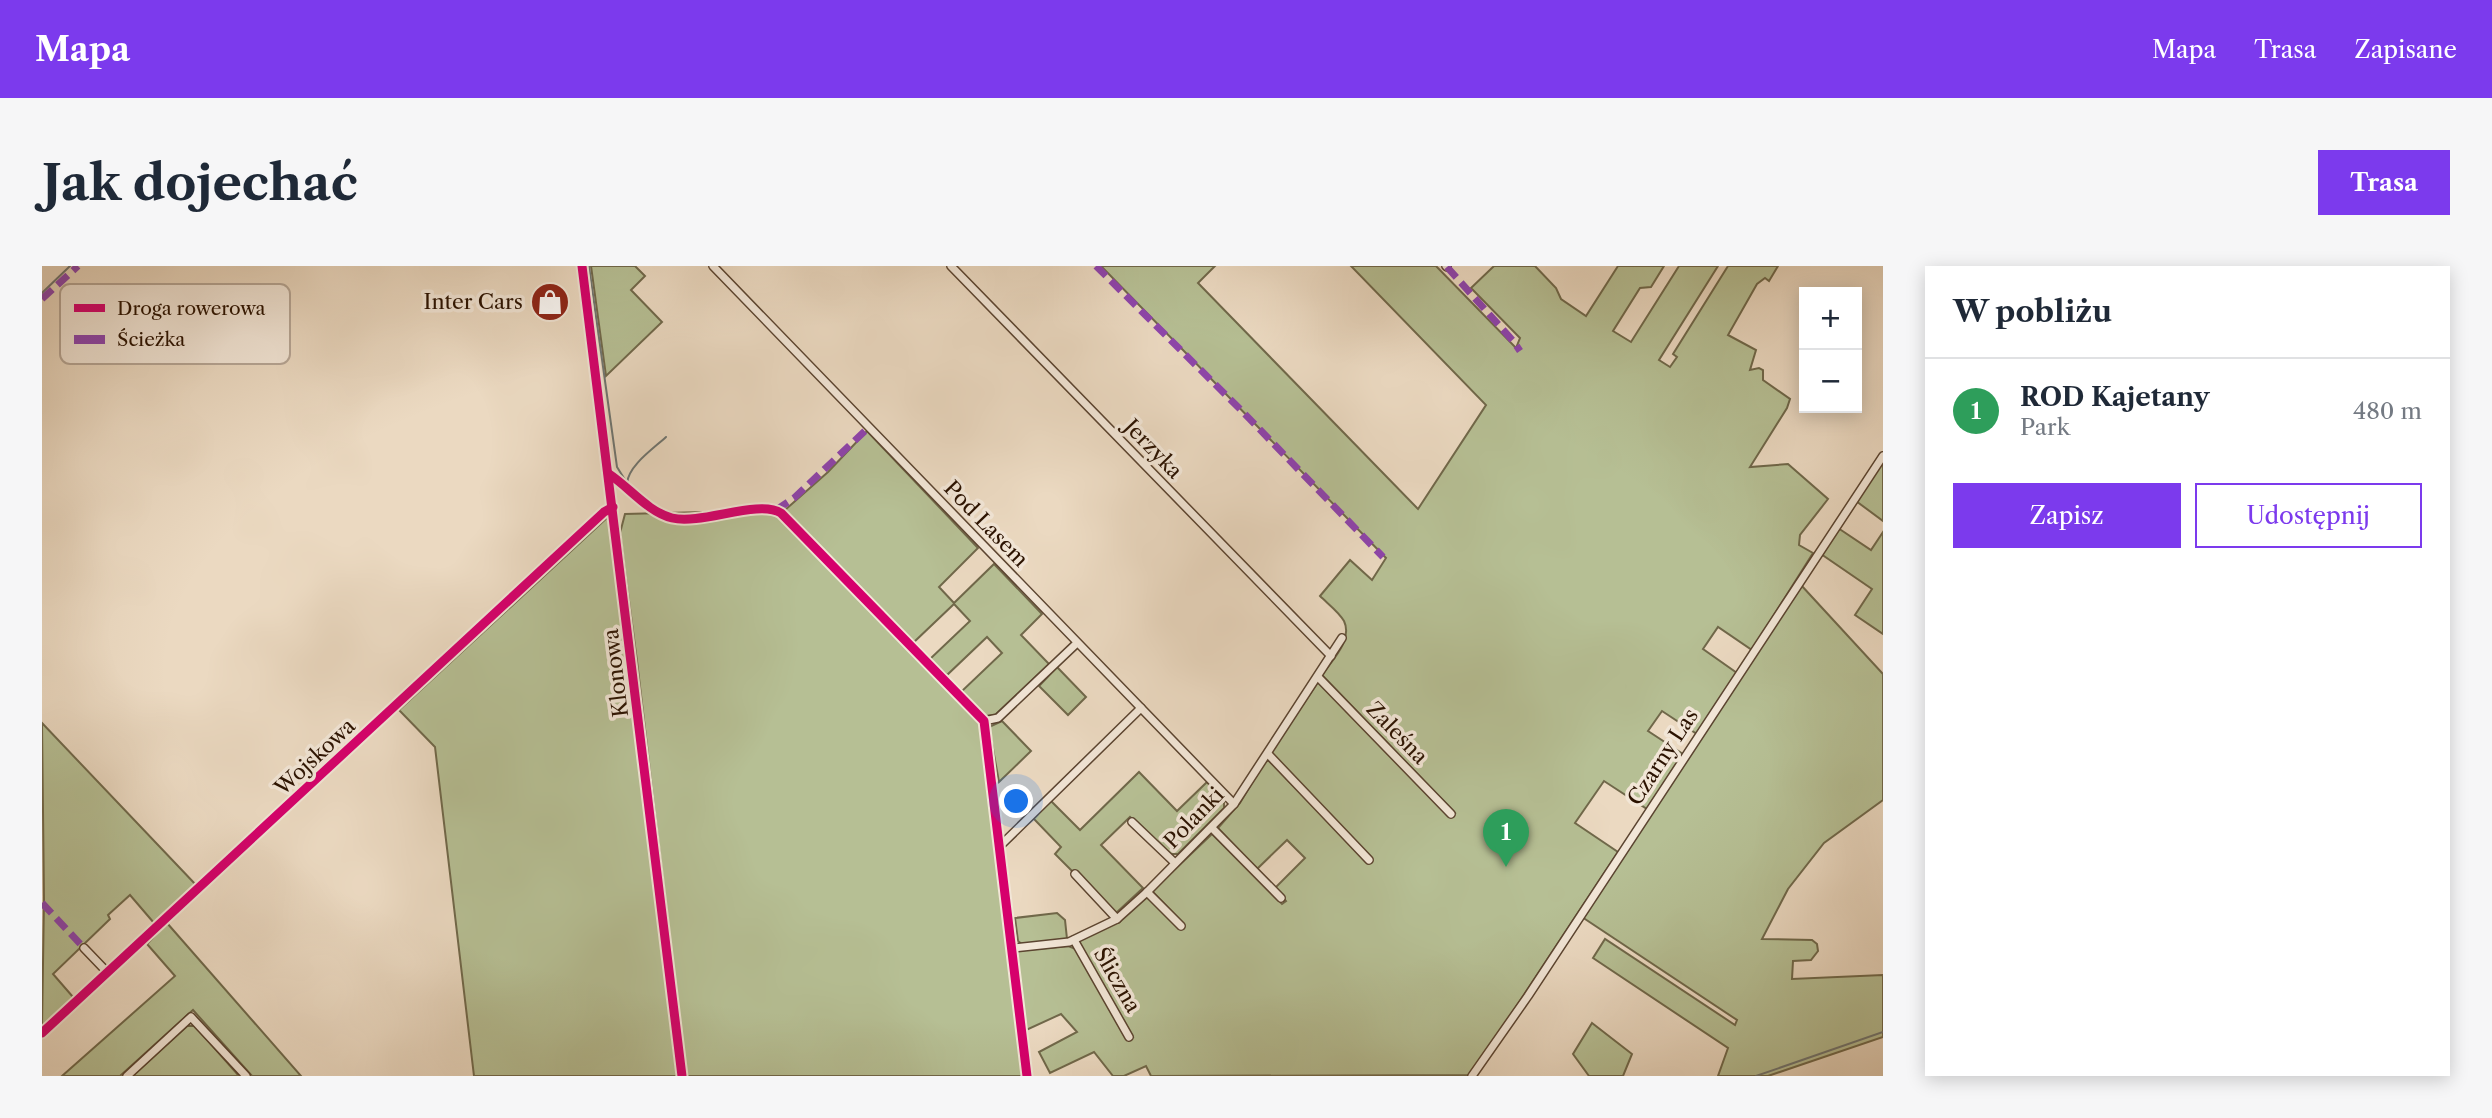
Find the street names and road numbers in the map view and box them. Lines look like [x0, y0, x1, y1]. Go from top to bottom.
street label: Jerzyka [1117, 412, 1188, 484]
street label: Pod Lasem [939, 475, 1034, 572]
street label: Klonowa [598, 627, 633, 719]
street label: Zaleśna [1362, 696, 1434, 770]
street label: Czarny Las [1622, 704, 1703, 810]
street label: Wojskowa [269, 713, 361, 801]
street label: Polanki [1159, 782, 1229, 853]
street label: Śliczna [1089, 943, 1147, 1018]

